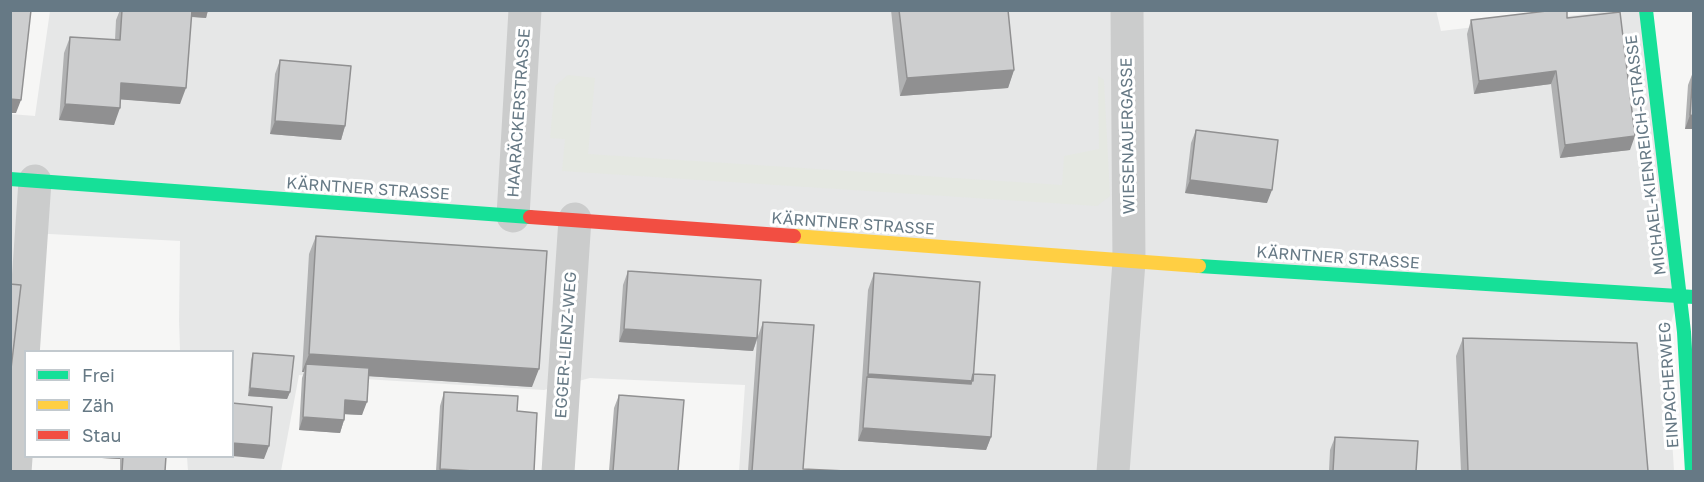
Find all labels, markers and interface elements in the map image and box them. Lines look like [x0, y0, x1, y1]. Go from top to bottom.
street label: HAARÄCKERSTRASSE [504, 28, 534, 198]
street label: MICHAEL-KIENREICH-STRASSE [1622, 34, 1670, 276]
street label: WIESENAUERGASSE [1117, 58, 1139, 214]
street label: KÄRNTNER STRASSE [286, 174, 450, 204]
street label: KÄRNTNER STRASSE [771, 209, 935, 239]
street label: KÄRNTNER STRASSE [1256, 243, 1420, 273]
street label: EGGER-LIENZ-WEG [551, 271, 581, 419]
street label: EINPACHERWEG [1655, 321, 1683, 449]
legend [24, 350, 234, 458]
text: Frei [82, 364, 115, 386]
text: Zäh [82, 394, 114, 416]
text: Stau [82, 424, 121, 446]

